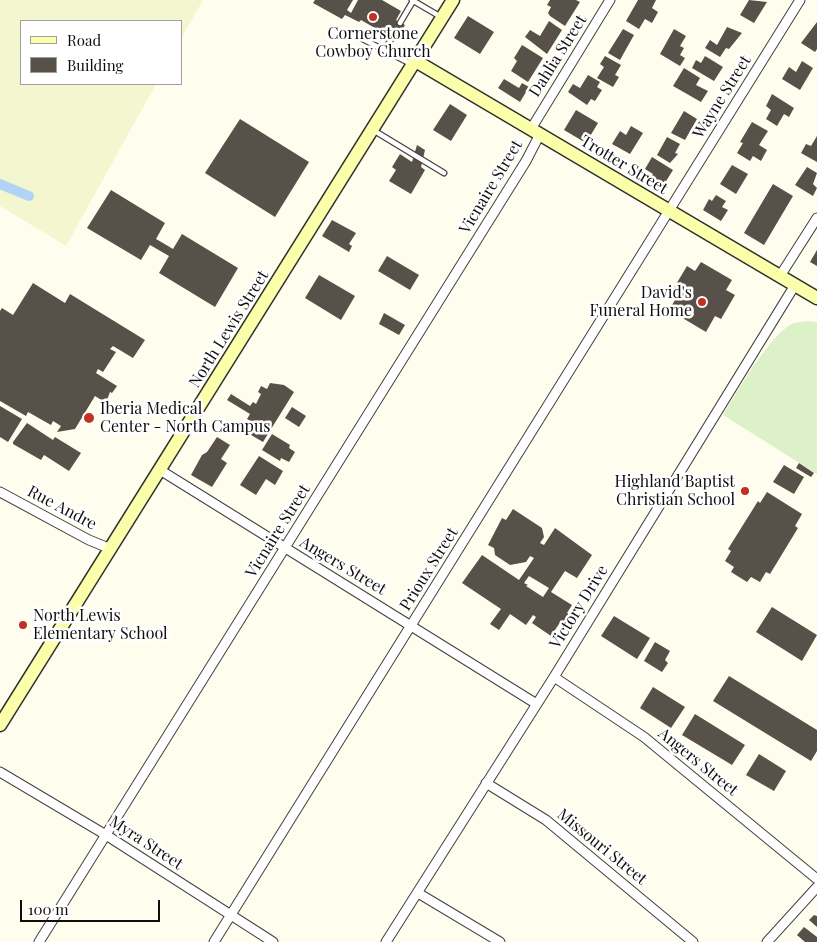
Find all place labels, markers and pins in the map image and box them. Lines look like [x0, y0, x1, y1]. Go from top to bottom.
marker: Cornerstone Cowboy Church [367, 11, 379, 23]
place label: Cornerstone Cowboy Church [315, 24, 431, 62]
place label: David's Funeral Home [589, 283, 692, 321]
marker: David's Funeral Home [696, 296, 708, 308]
place label: Iberia Medical Center - North Campus [100, 399, 270, 437]
marker: Iberia Medical Center - North Campus [82, 411, 96, 425]
place label: Highland Baptist Christian School [615, 472, 735, 510]
marker: Highland Baptist Christian School [739, 485, 751, 497]
place label: North Lewis Elementary School [33, 606, 168, 644]
marker: North Lewis Elementary School [17, 619, 29, 631]

